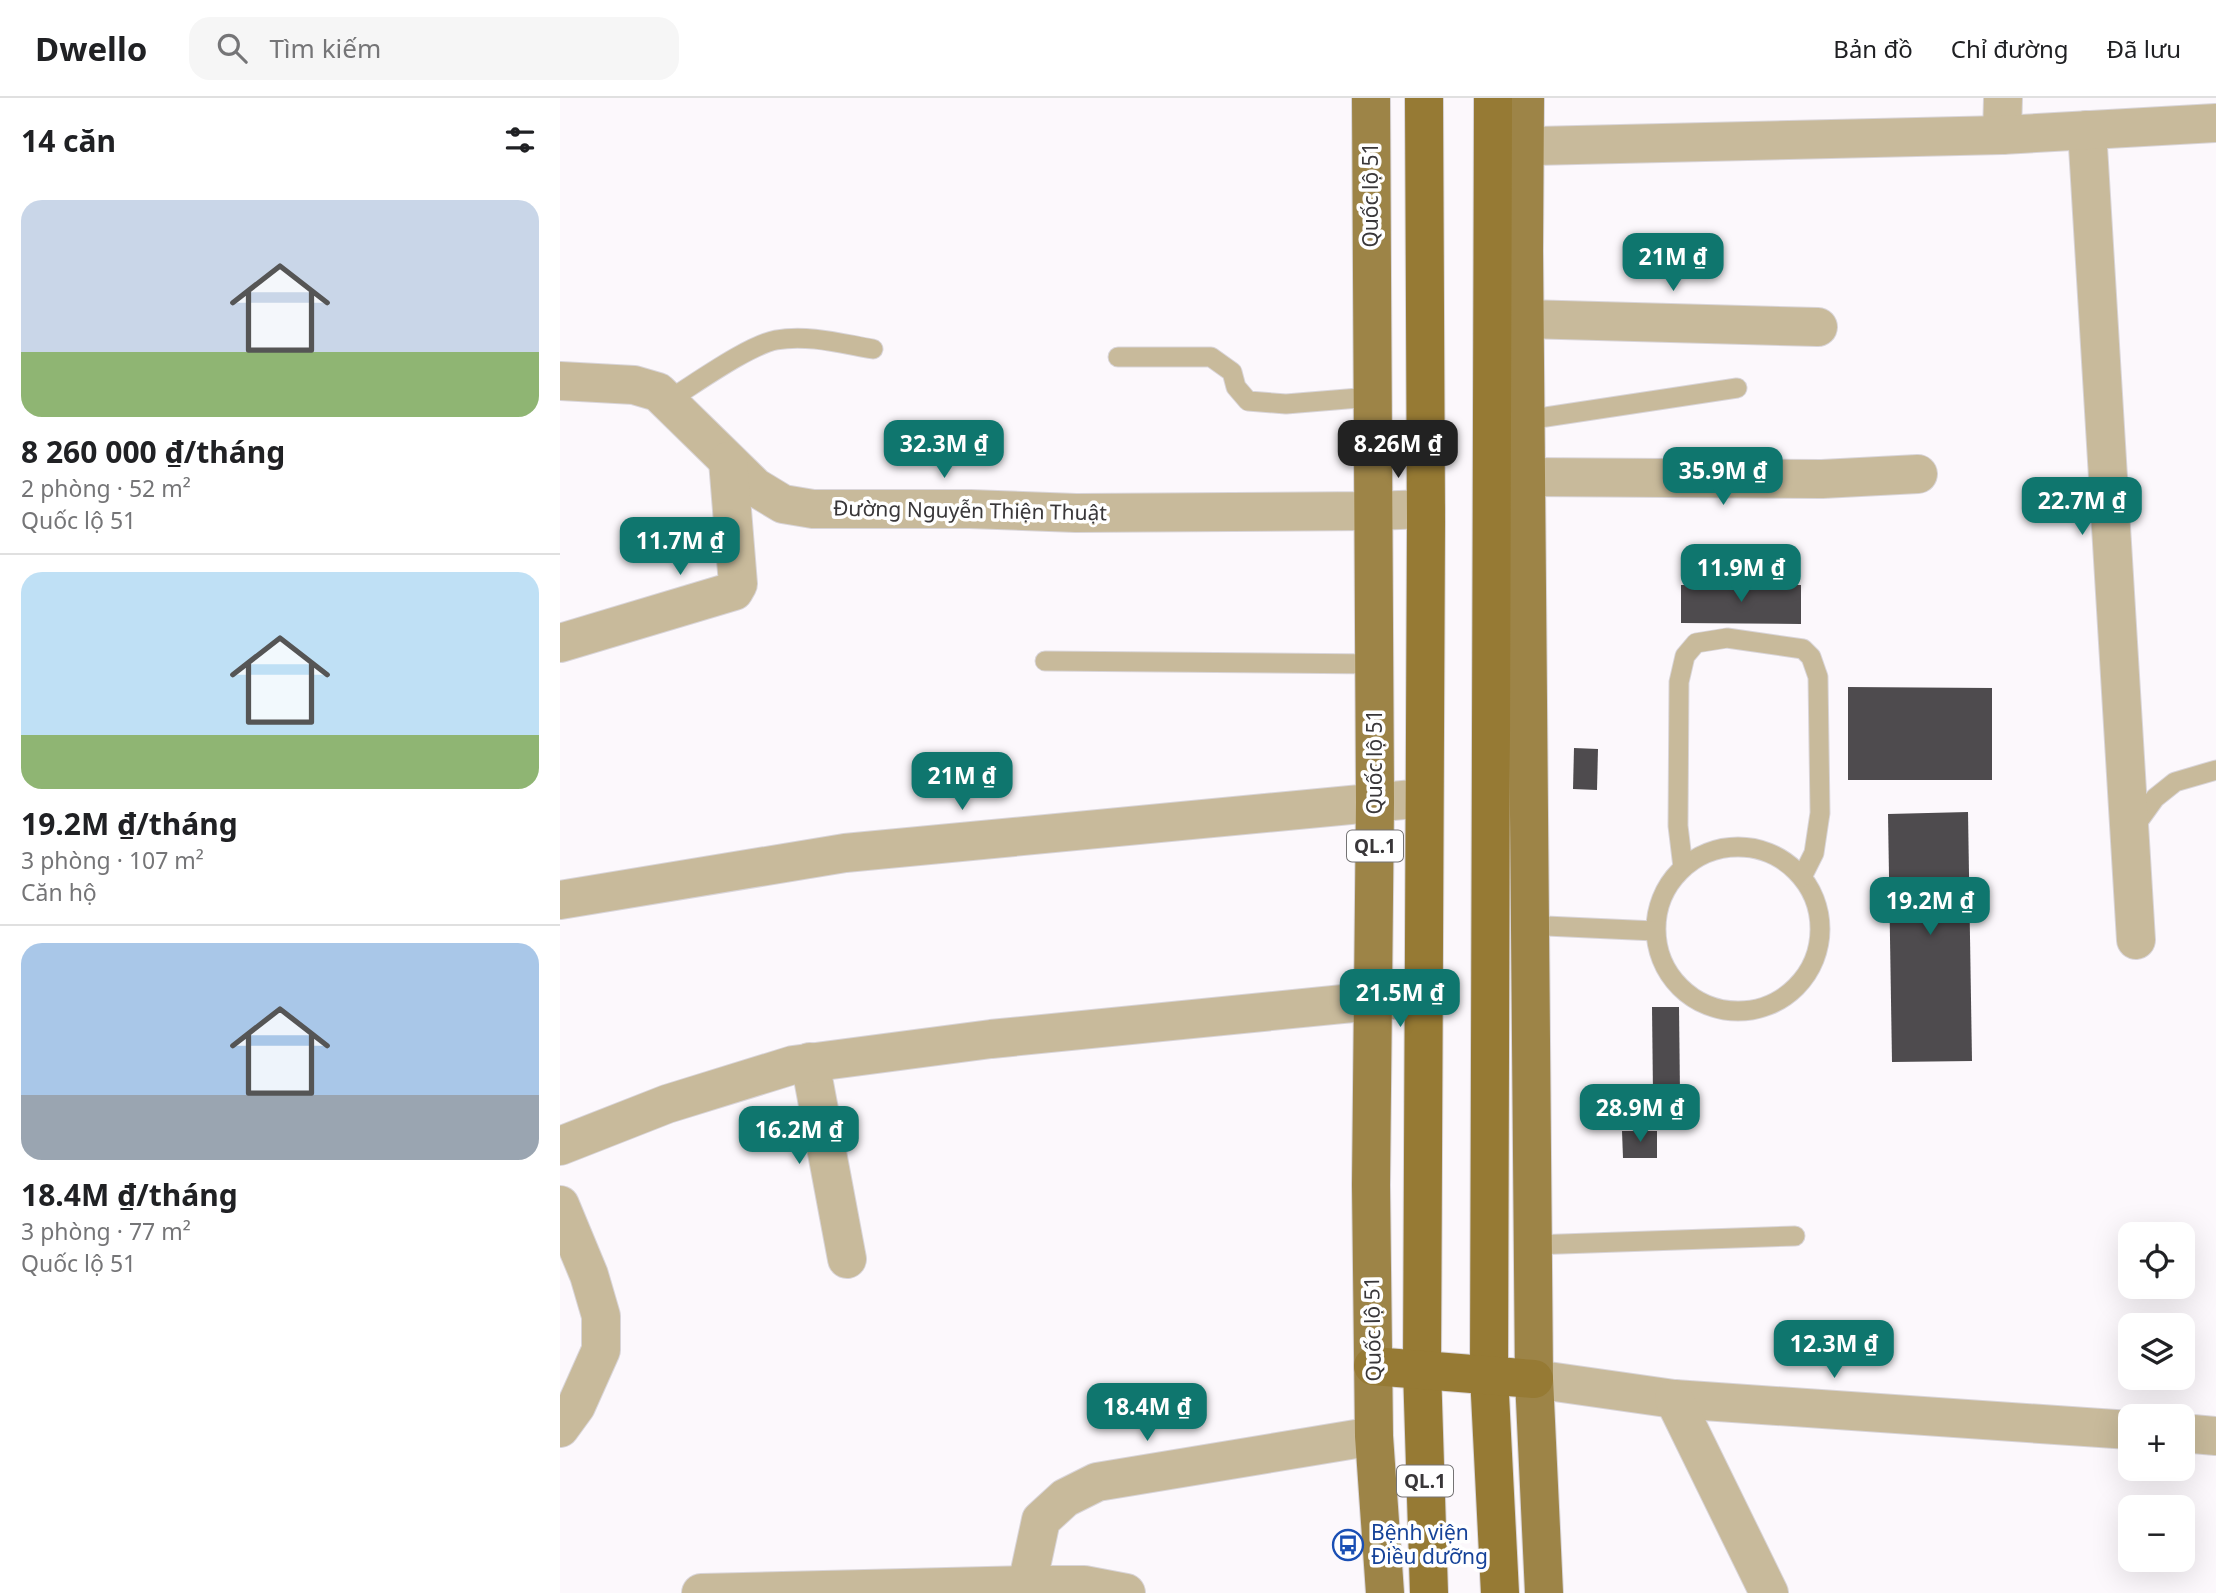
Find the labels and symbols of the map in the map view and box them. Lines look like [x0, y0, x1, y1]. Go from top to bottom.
street label: Quốc lộ 51 [1356, 142, 1384, 248]
pin: 21M ₫ [1624, 234, 1722, 293]
pin: 32.3M ₫ [879, 420, 1009, 480]
pin: 8.26M ₫ [1333, 420, 1463, 480]
pin: 35.9M ₫ [1658, 448, 1788, 507]
pin: 22.7M ₫ [2017, 478, 2147, 537]
street label: Đường Nguyễn Thiện Thuật [833, 494, 1108, 526]
pin: 11.7M ₫ [615, 518, 745, 577]
pin: 11.9M ₫ [1676, 545, 1806, 604]
street label: Quốc lộ 51 [1360, 709, 1388, 815]
pin: 21M ₫ [913, 752, 1011, 812]
road number: QL.1 [1347, 831, 1403, 862]
pin: 19.2M ₫ [1865, 878, 1995, 937]
pin: 21.5M ₫ [1335, 970, 1465, 1029]
pin: 28.9M ₫ [1575, 1084, 1705, 1144]
pin: 16.2M ₫ [734, 1107, 864, 1166]
street label: Quốc lộ 51 [1357, 1276, 1387, 1382]
pin: 12.3M ₫ [1769, 1320, 1899, 1380]
pin: 18.4M ₫ [1082, 1384, 1212, 1443]
road number: QL.1 [1397, 1466, 1453, 1497]
place label: Bệnh viện Điều dưỡng [1371, 1518, 1488, 1570]
bus stop icon: Bệnh viện Điều dưỡng [1331, 1528, 1365, 1562]

